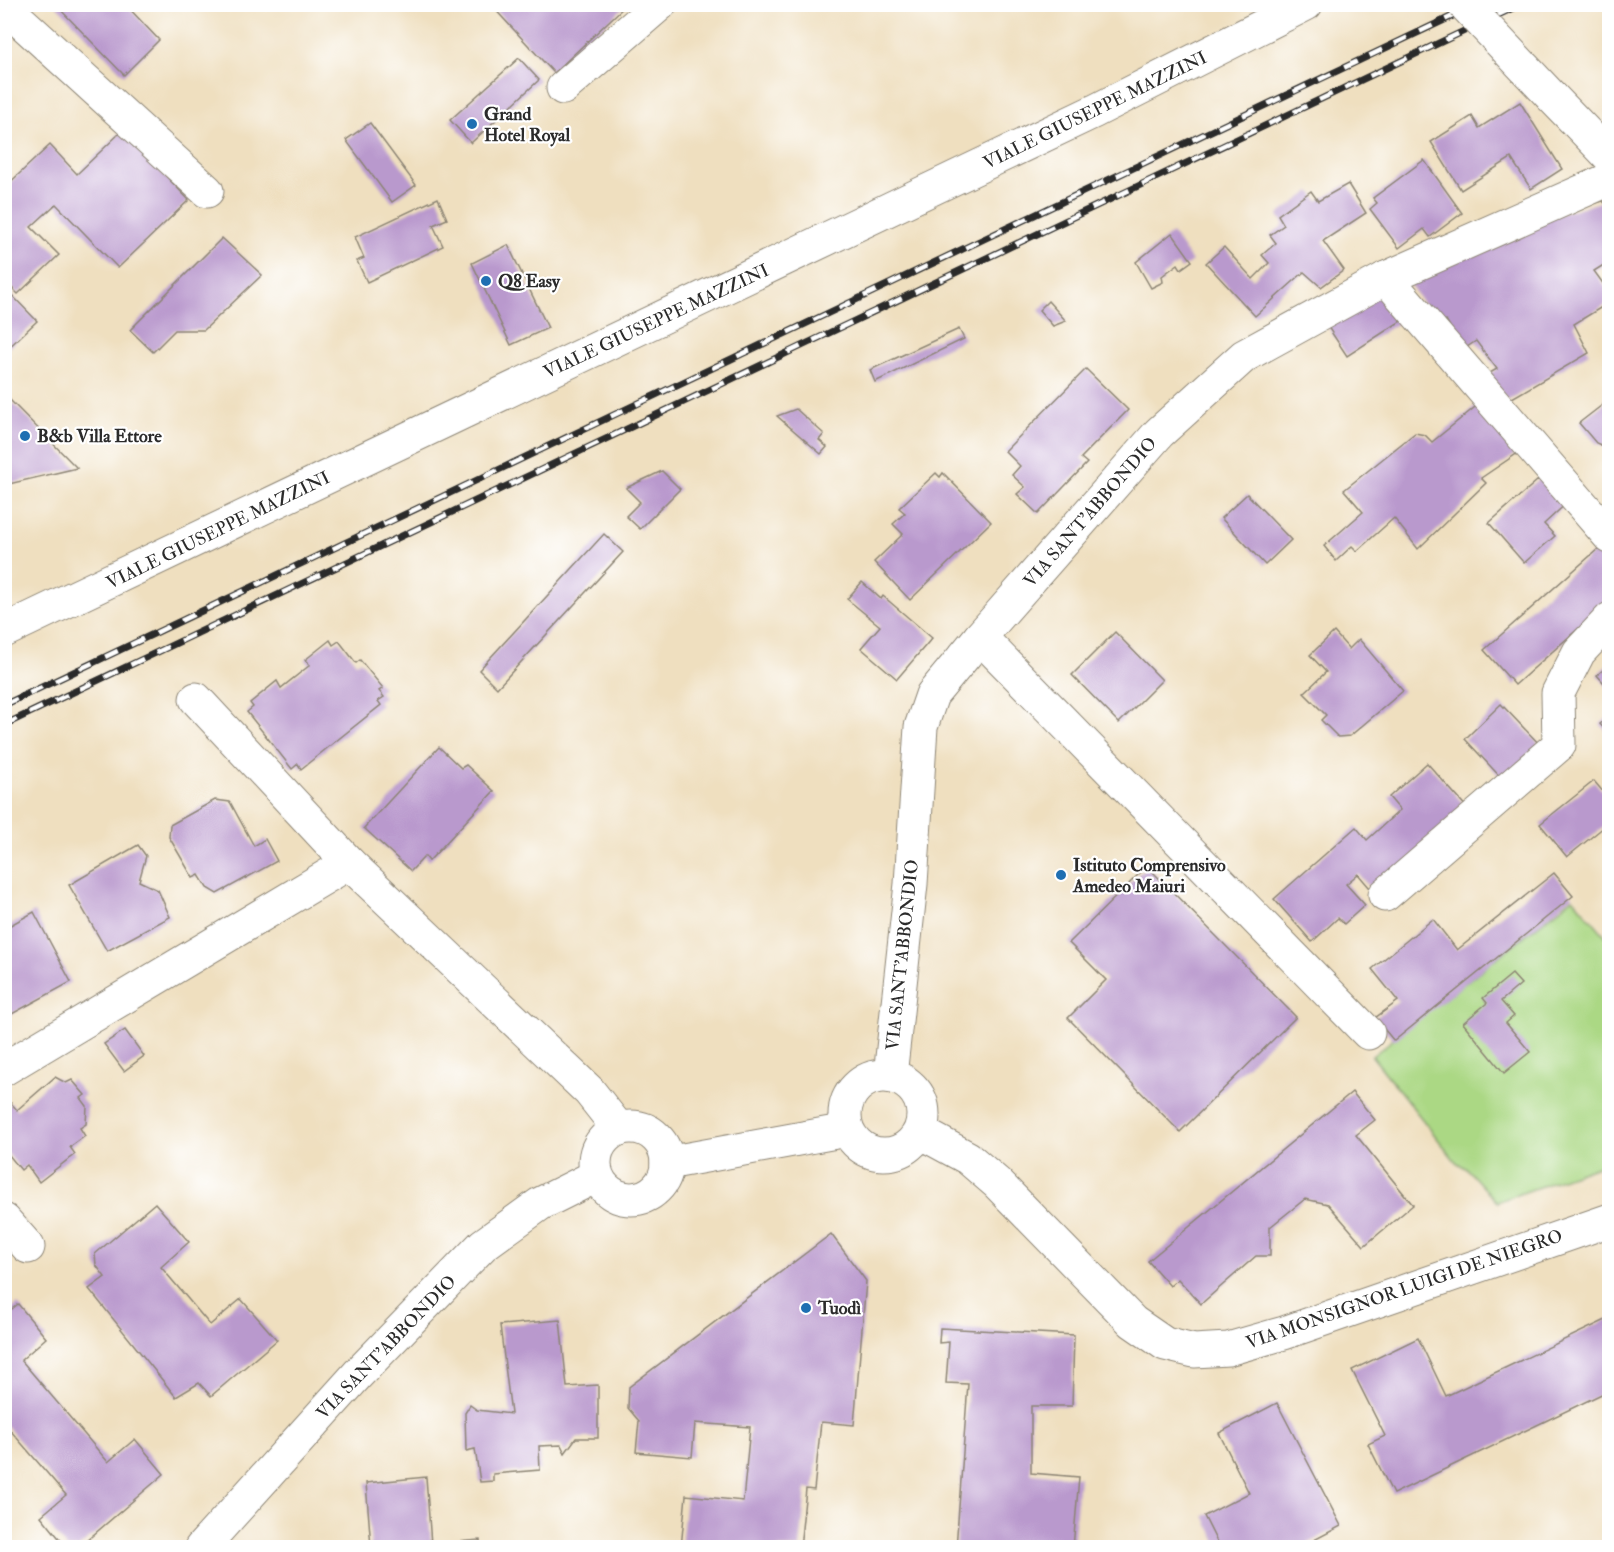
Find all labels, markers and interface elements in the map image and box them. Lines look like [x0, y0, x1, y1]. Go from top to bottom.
street label: VIALE GIUSEPPE MAZZINI [980, 46, 1211, 175]
place label: Grand Hotel Royal [484, 103, 570, 147]
marker: Grand Hotel Royal [465, 117, 479, 131]
street label: VIALE GIUSEPPE MAZZINI [540, 259, 773, 384]
place label: Q8 Easy [498, 270, 561, 293]
marker: Q8 Easy [479, 274, 493, 288]
place label: B&b Villa Ettore [37, 425, 162, 448]
marker: B&b Villa Ettore [18, 429, 32, 443]
street label: VIA SANT'ABBONDIO [1019, 432, 1162, 592]
street label: VIALE GIUSEPPE MAZZINI [103, 466, 334, 595]
place label: Istituto Comprensivo Amedeo Maiuri [1072, 854, 1226, 898]
street label: VIA SANT'ABBONDIO [881, 858, 924, 1052]
marker: Istituto Comprensivo Amedeo Maiuri [1054, 868, 1068, 882]
street label: VIA MONSIGNOR LUIGI DE NIEGRO [1243, 1224, 1565, 1355]
street label: VIA SANT'ABBONDIO [311, 1270, 461, 1424]
place label: Tuodì [817, 1297, 861, 1320]
marker: Tuodì [799, 1301, 813, 1315]

